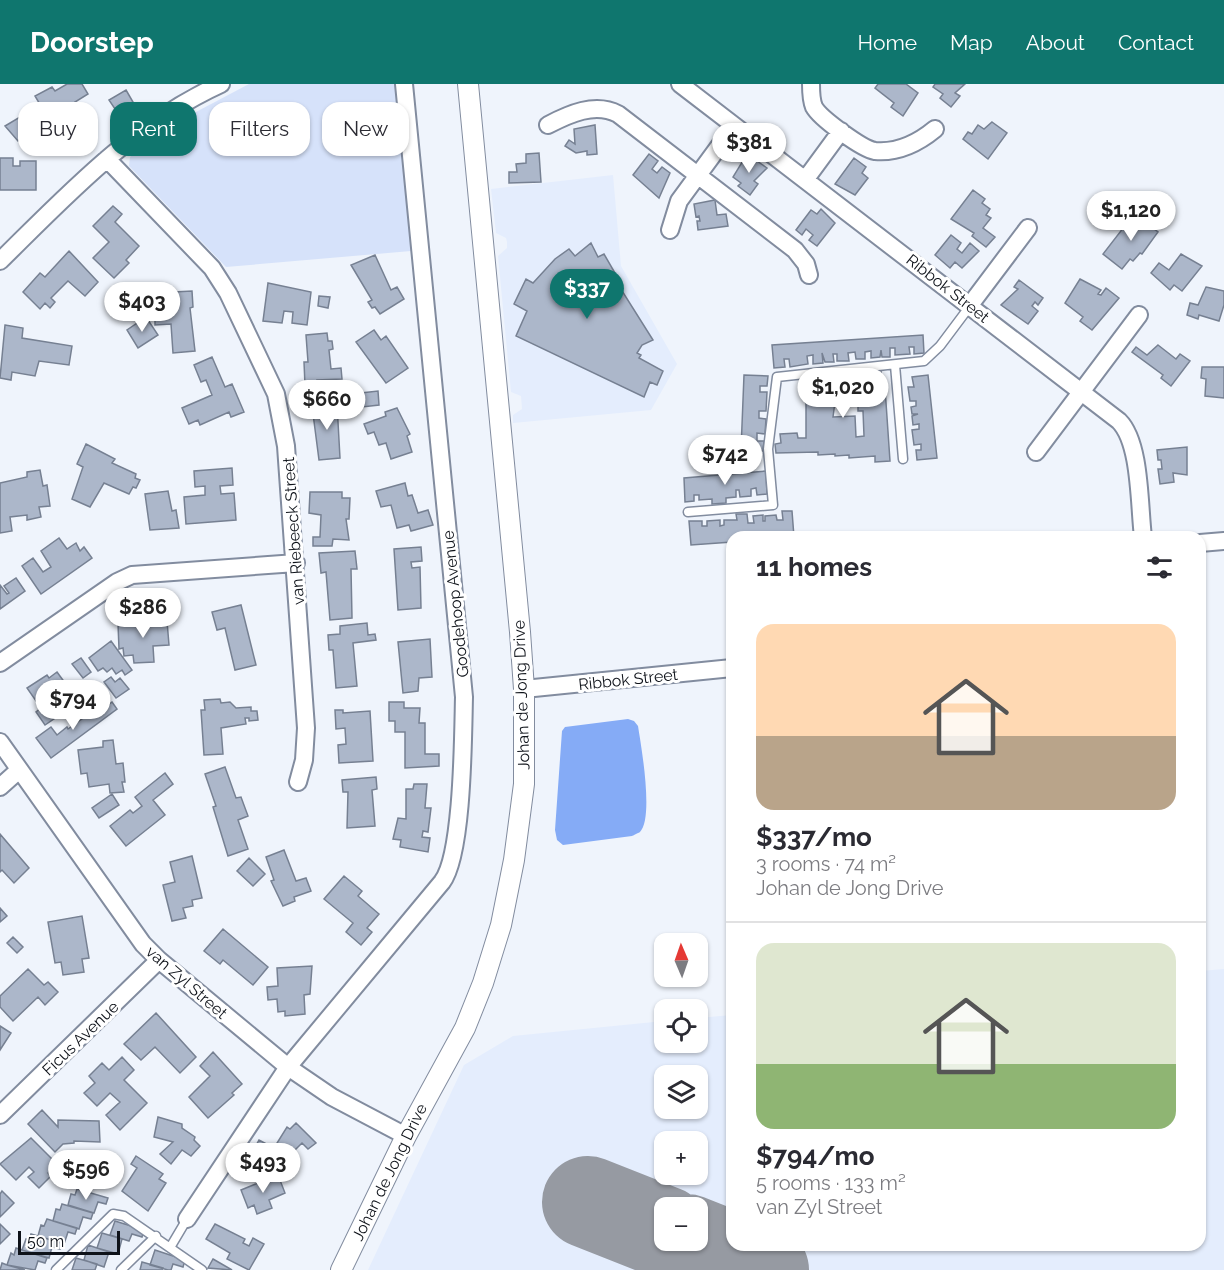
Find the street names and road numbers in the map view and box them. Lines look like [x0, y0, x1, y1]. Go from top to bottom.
street label: Ribbok Street [902, 250, 993, 327]
street label: van Riebeeck Street [279, 456, 308, 605]
street label: Goodehoop Avenue [438, 529, 473, 678]
street label: Johan de Jong Drive [509, 620, 534, 770]
street label: Ribbok Street [577, 665, 679, 694]
street label: van Zyl Street [142, 942, 232, 1023]
street label: Ficus Avenue [38, 997, 122, 1079]
street label: Johan de Jong Drive [348, 1101, 431, 1244]

